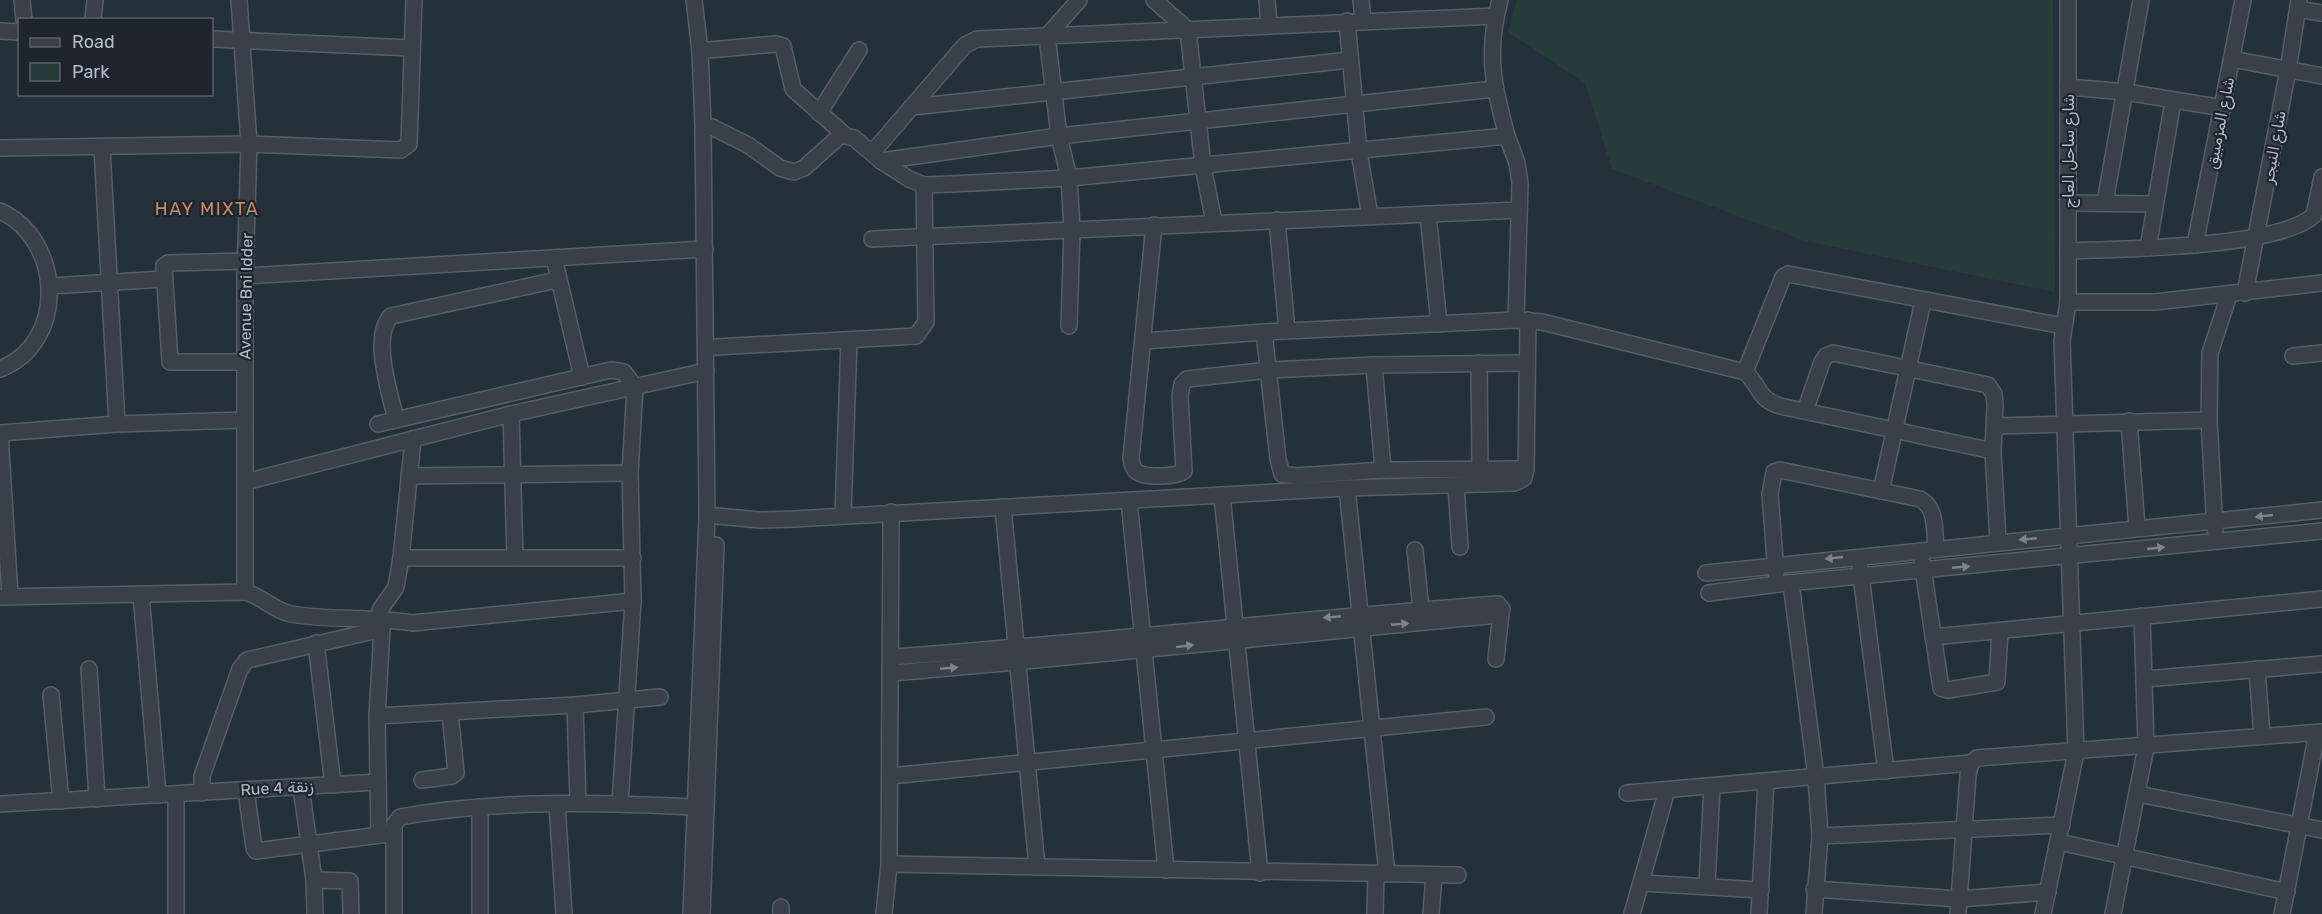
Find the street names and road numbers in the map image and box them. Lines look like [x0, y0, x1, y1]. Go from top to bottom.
street label: شارع المزمبيق [2202, 75, 2240, 171]
street label: شارع ساحل العاج [2059, 94, 2080, 208]
street label: شارع النيجر [2258, 109, 2292, 186]
street label: Avenue Bni Idder [235, 233, 257, 359]
street label: Rue 4 زنقة [240, 777, 314, 800]

